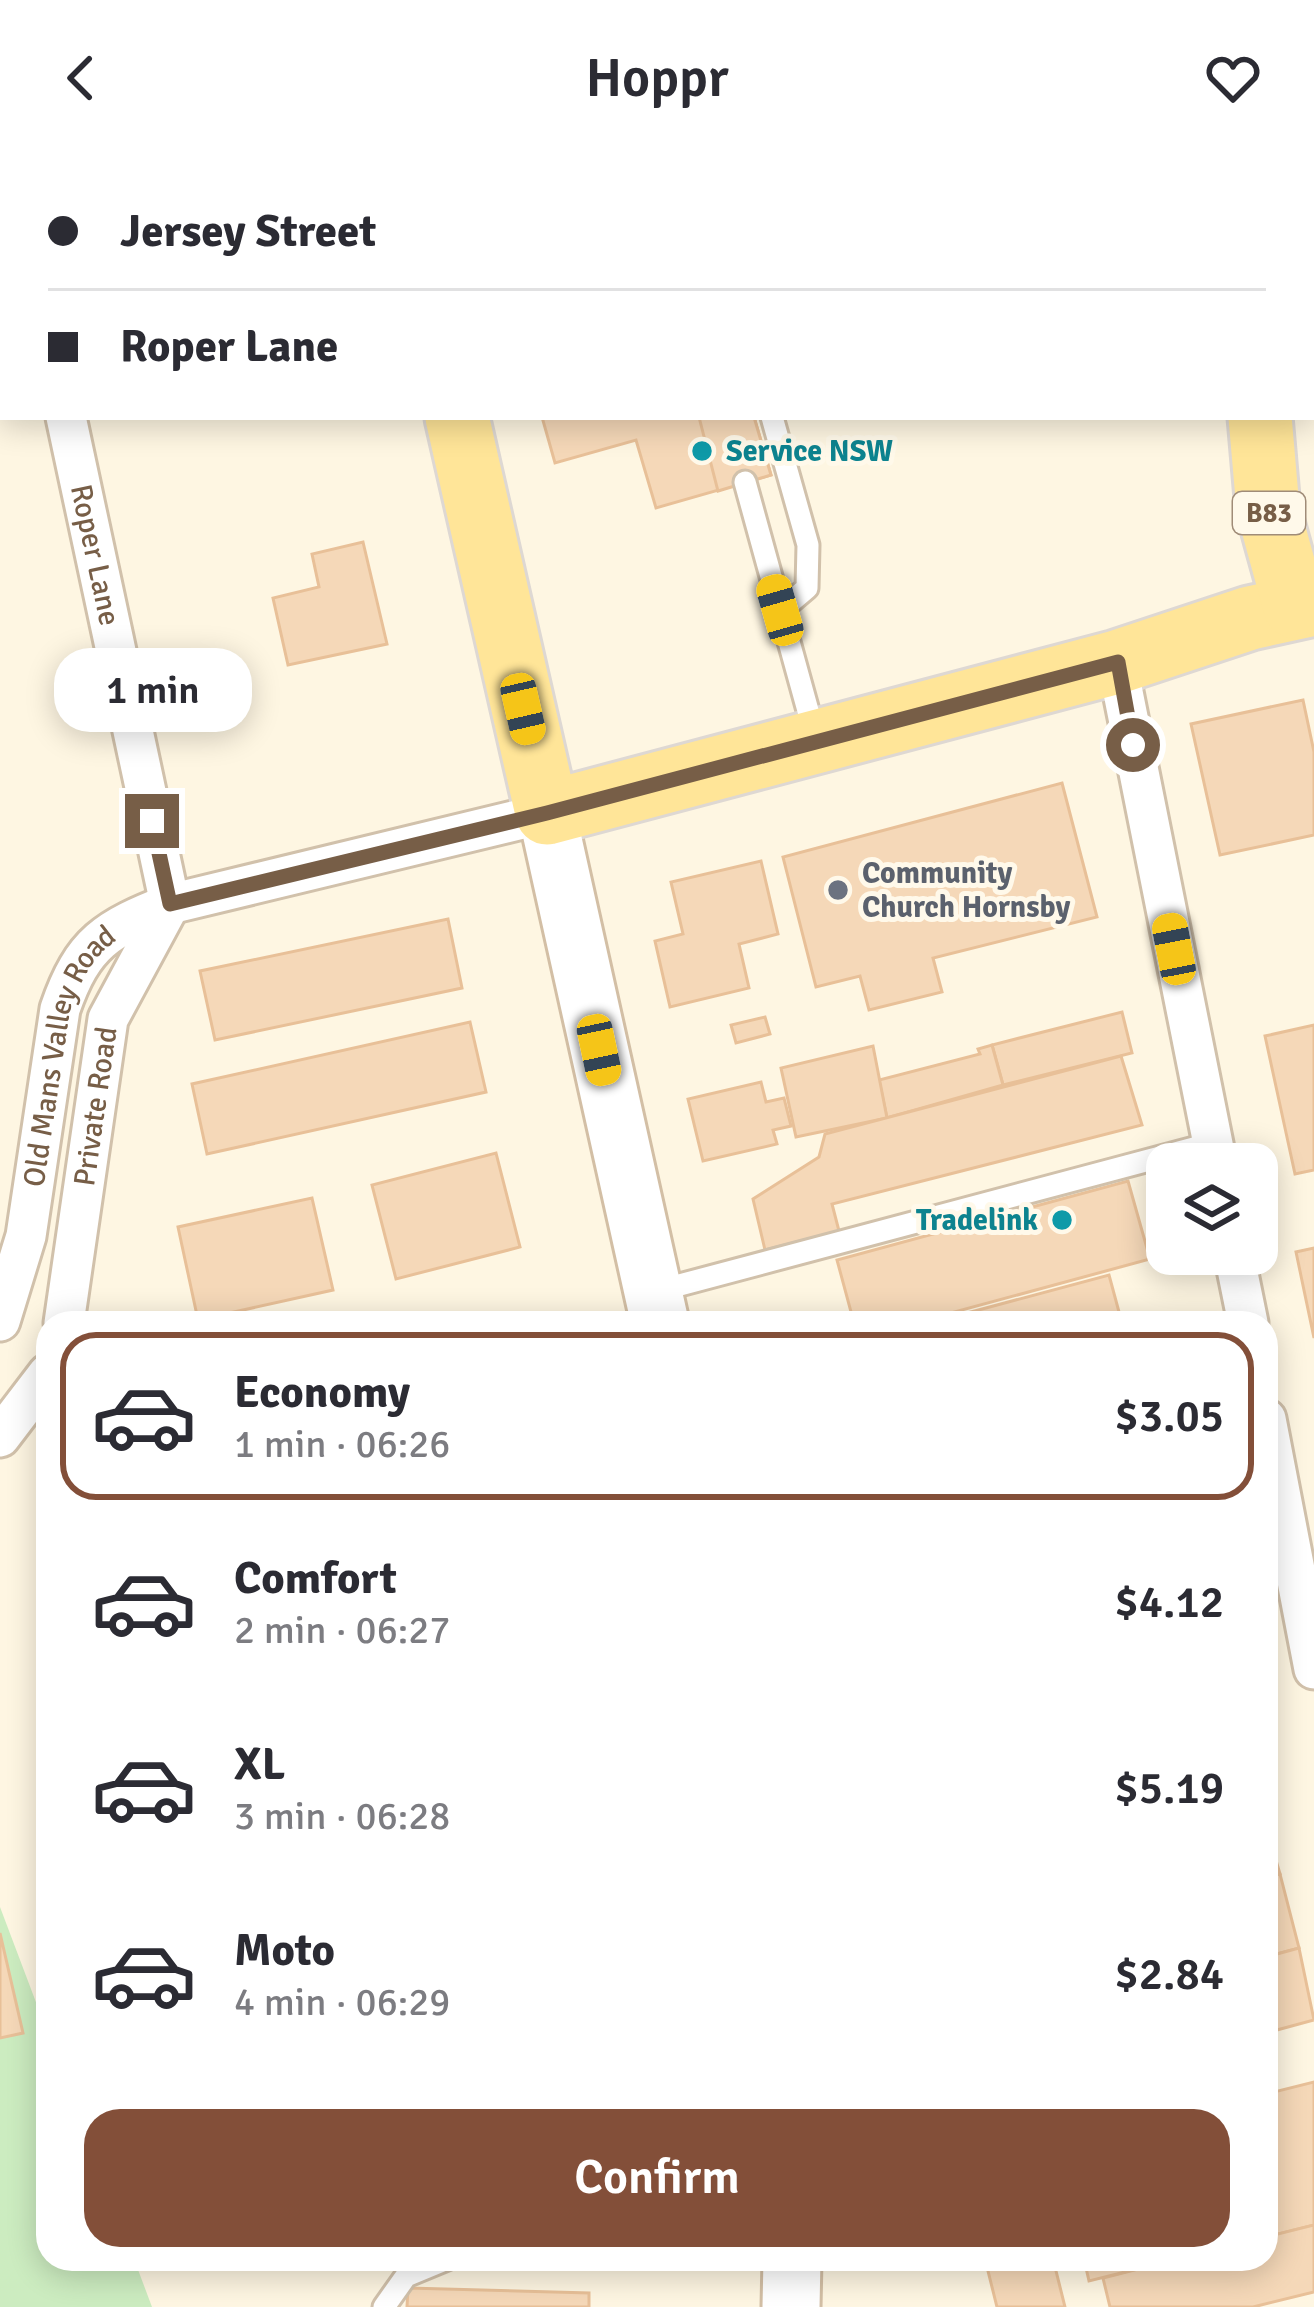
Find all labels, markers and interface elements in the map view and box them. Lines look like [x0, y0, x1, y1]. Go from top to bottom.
icon: back [48, 45, 114, 111]
text: Hoppr [585, 45, 729, 112]
icon: heart [1200, 45, 1266, 111]
text: Jersey Street [120, 204, 376, 259]
text: Roper Lane [120, 319, 338, 374]
place label: Service NSW [726, 433, 893, 470]
marker: Service NSW [689, 438, 715, 464]
street label: Roper Lane [62, 481, 129, 629]
road number: B83 [1233, 492, 1305, 534]
car [753, 570, 807, 650]
callout: 1 min [53, 647, 251, 731]
text: 1 min [106, 666, 200, 714]
car [497, 670, 549, 748]
route start [1106, 718, 1160, 772]
route end [125, 794, 179, 848]
place label: Community Church Hornsby [862, 855, 1071, 926]
marker: Community Church Hornsby [825, 877, 851, 903]
car [1149, 910, 1199, 988]
street label: Old Mans Valley Road [15, 917, 123, 1189]
car [574, 1011, 624, 1089]
street label: Private Road [66, 1024, 125, 1188]
map controls [1146, 1143, 1278, 1275]
button: layers [1146, 1143, 1278, 1275]
place label: Tradelink [916, 1202, 1038, 1239]
marker: Tradelink [1049, 1207, 1075, 1233]
icon: car [90, 1362, 198, 1470]
text: Economy [234, 1365, 410, 1420]
text: $3.05 [1114, 1389, 1224, 1444]
text: 1 min · 06:26 [234, 1420, 450, 1468]
icon: car [90, 1548, 198, 1656]
text: Comfort [234, 1551, 397, 1606]
text: $4.12 [1114, 1575, 1224, 1630]
text: 2 min · 06:27 [234, 1606, 450, 1654]
icon: car [90, 1734, 198, 1842]
text: XL [234, 1737, 285, 1792]
text: $5.19 [1114, 1761, 1224, 1816]
text: 3 min · 06:28 [234, 1792, 450, 1840]
icon: car [90, 1920, 198, 2028]
text: Moto [234, 1923, 335, 1978]
text: $2.84 [1114, 1947, 1224, 2002]
text: 4 min · 06:29 [234, 1978, 450, 2026]
button: Confirm [84, 2109, 1230, 2247]

